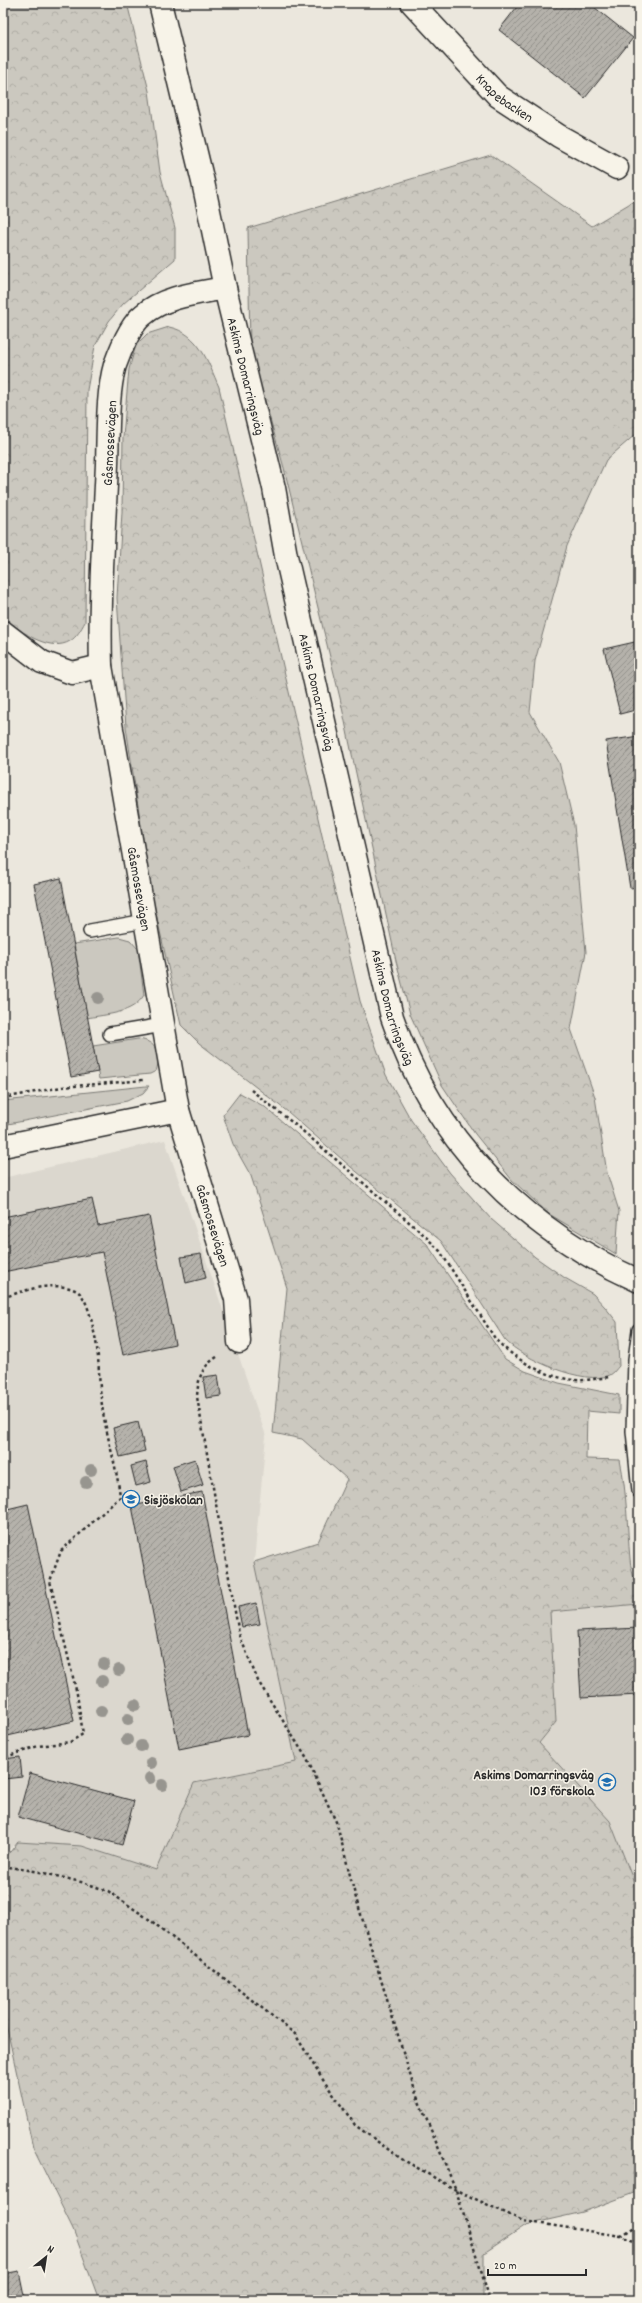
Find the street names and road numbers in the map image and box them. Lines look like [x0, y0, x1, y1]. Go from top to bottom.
street label: Knapebacken [470, 70, 536, 128]
street label: Askims Domarringsväg [221, 315, 269, 438]
street label: Gåsmossevägen [99, 400, 123, 486]
street label: Askims Domarringsväg [292, 631, 339, 754]
street label: Gåsmossevägen [120, 845, 155, 933]
street label: Askims Domarringsväg [365, 947, 418, 1069]
street label: Gåsmossevägen [189, 1182, 233, 1269]

